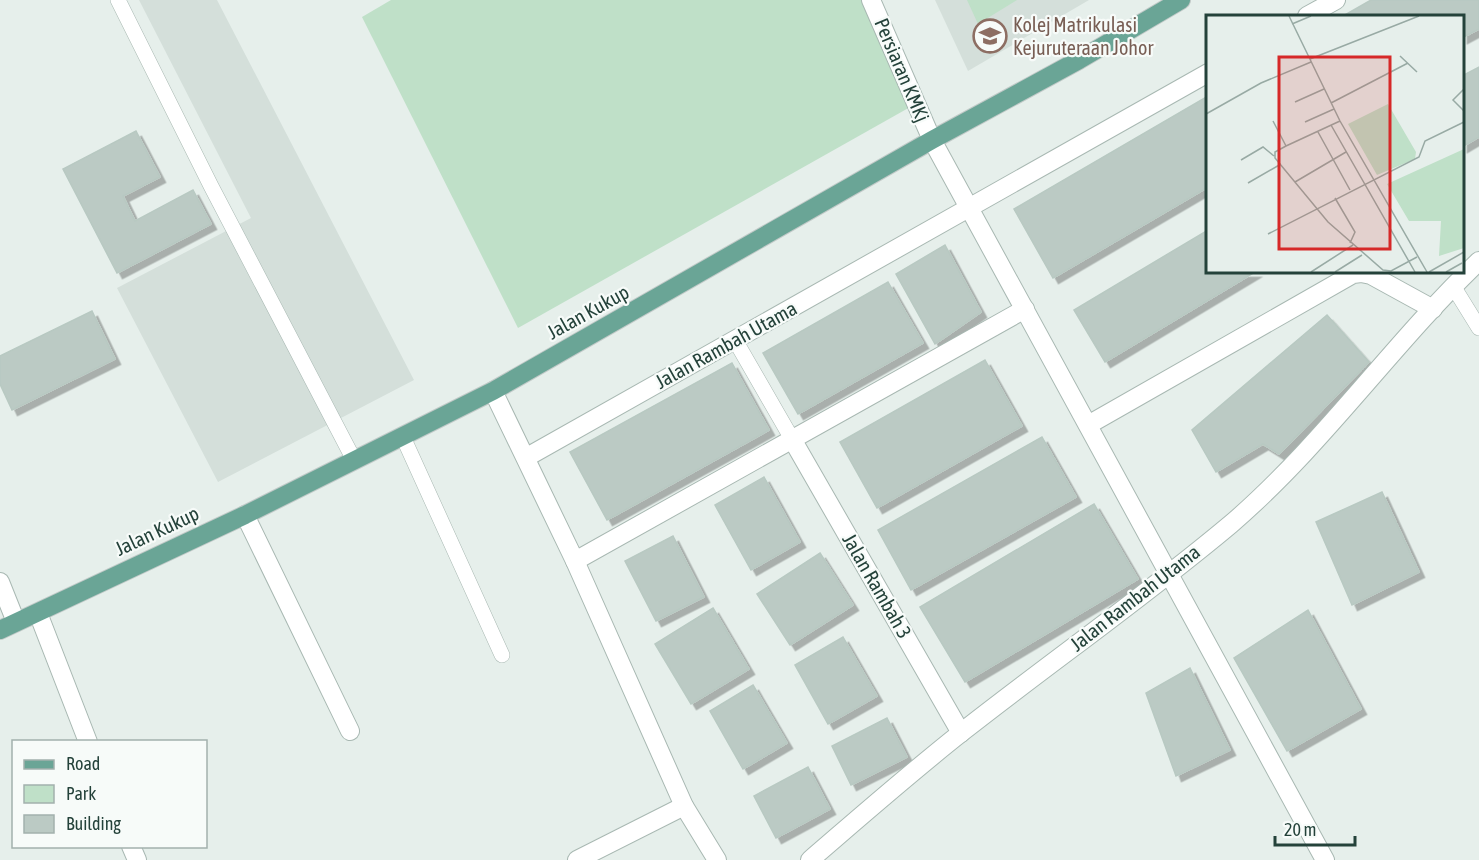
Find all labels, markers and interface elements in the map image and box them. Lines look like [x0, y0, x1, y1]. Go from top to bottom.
place label: Kolej Matrikulasi Kejuruteraan Johor [1013, 13, 1154, 59]
street label: Persiaran KMKj [870, 15, 935, 125]
inset map [1206, 15, 1464, 273]
school or university icon: Kolej Matrikulasi Kejuruteraan Johor [972, 18, 1008, 54]
street label: Jalan Kukup [543, 280, 633, 343]
street label: Jalan Rambah Utama [651, 296, 801, 393]
street label: Jalan Kukup [111, 501, 202, 560]
street label: Jalan Rambah 3 [838, 529, 917, 642]
street label: Jalan Rambah Utama [1065, 540, 1204, 655]
legend [12, 740, 207, 848]
text: Road [66, 753, 100, 774]
text: Park [66, 783, 96, 804]
scale bar [1275, 809, 1354, 847]
text: Building [66, 813, 121, 834]
text: 20 m [1284, 819, 1316, 840]

